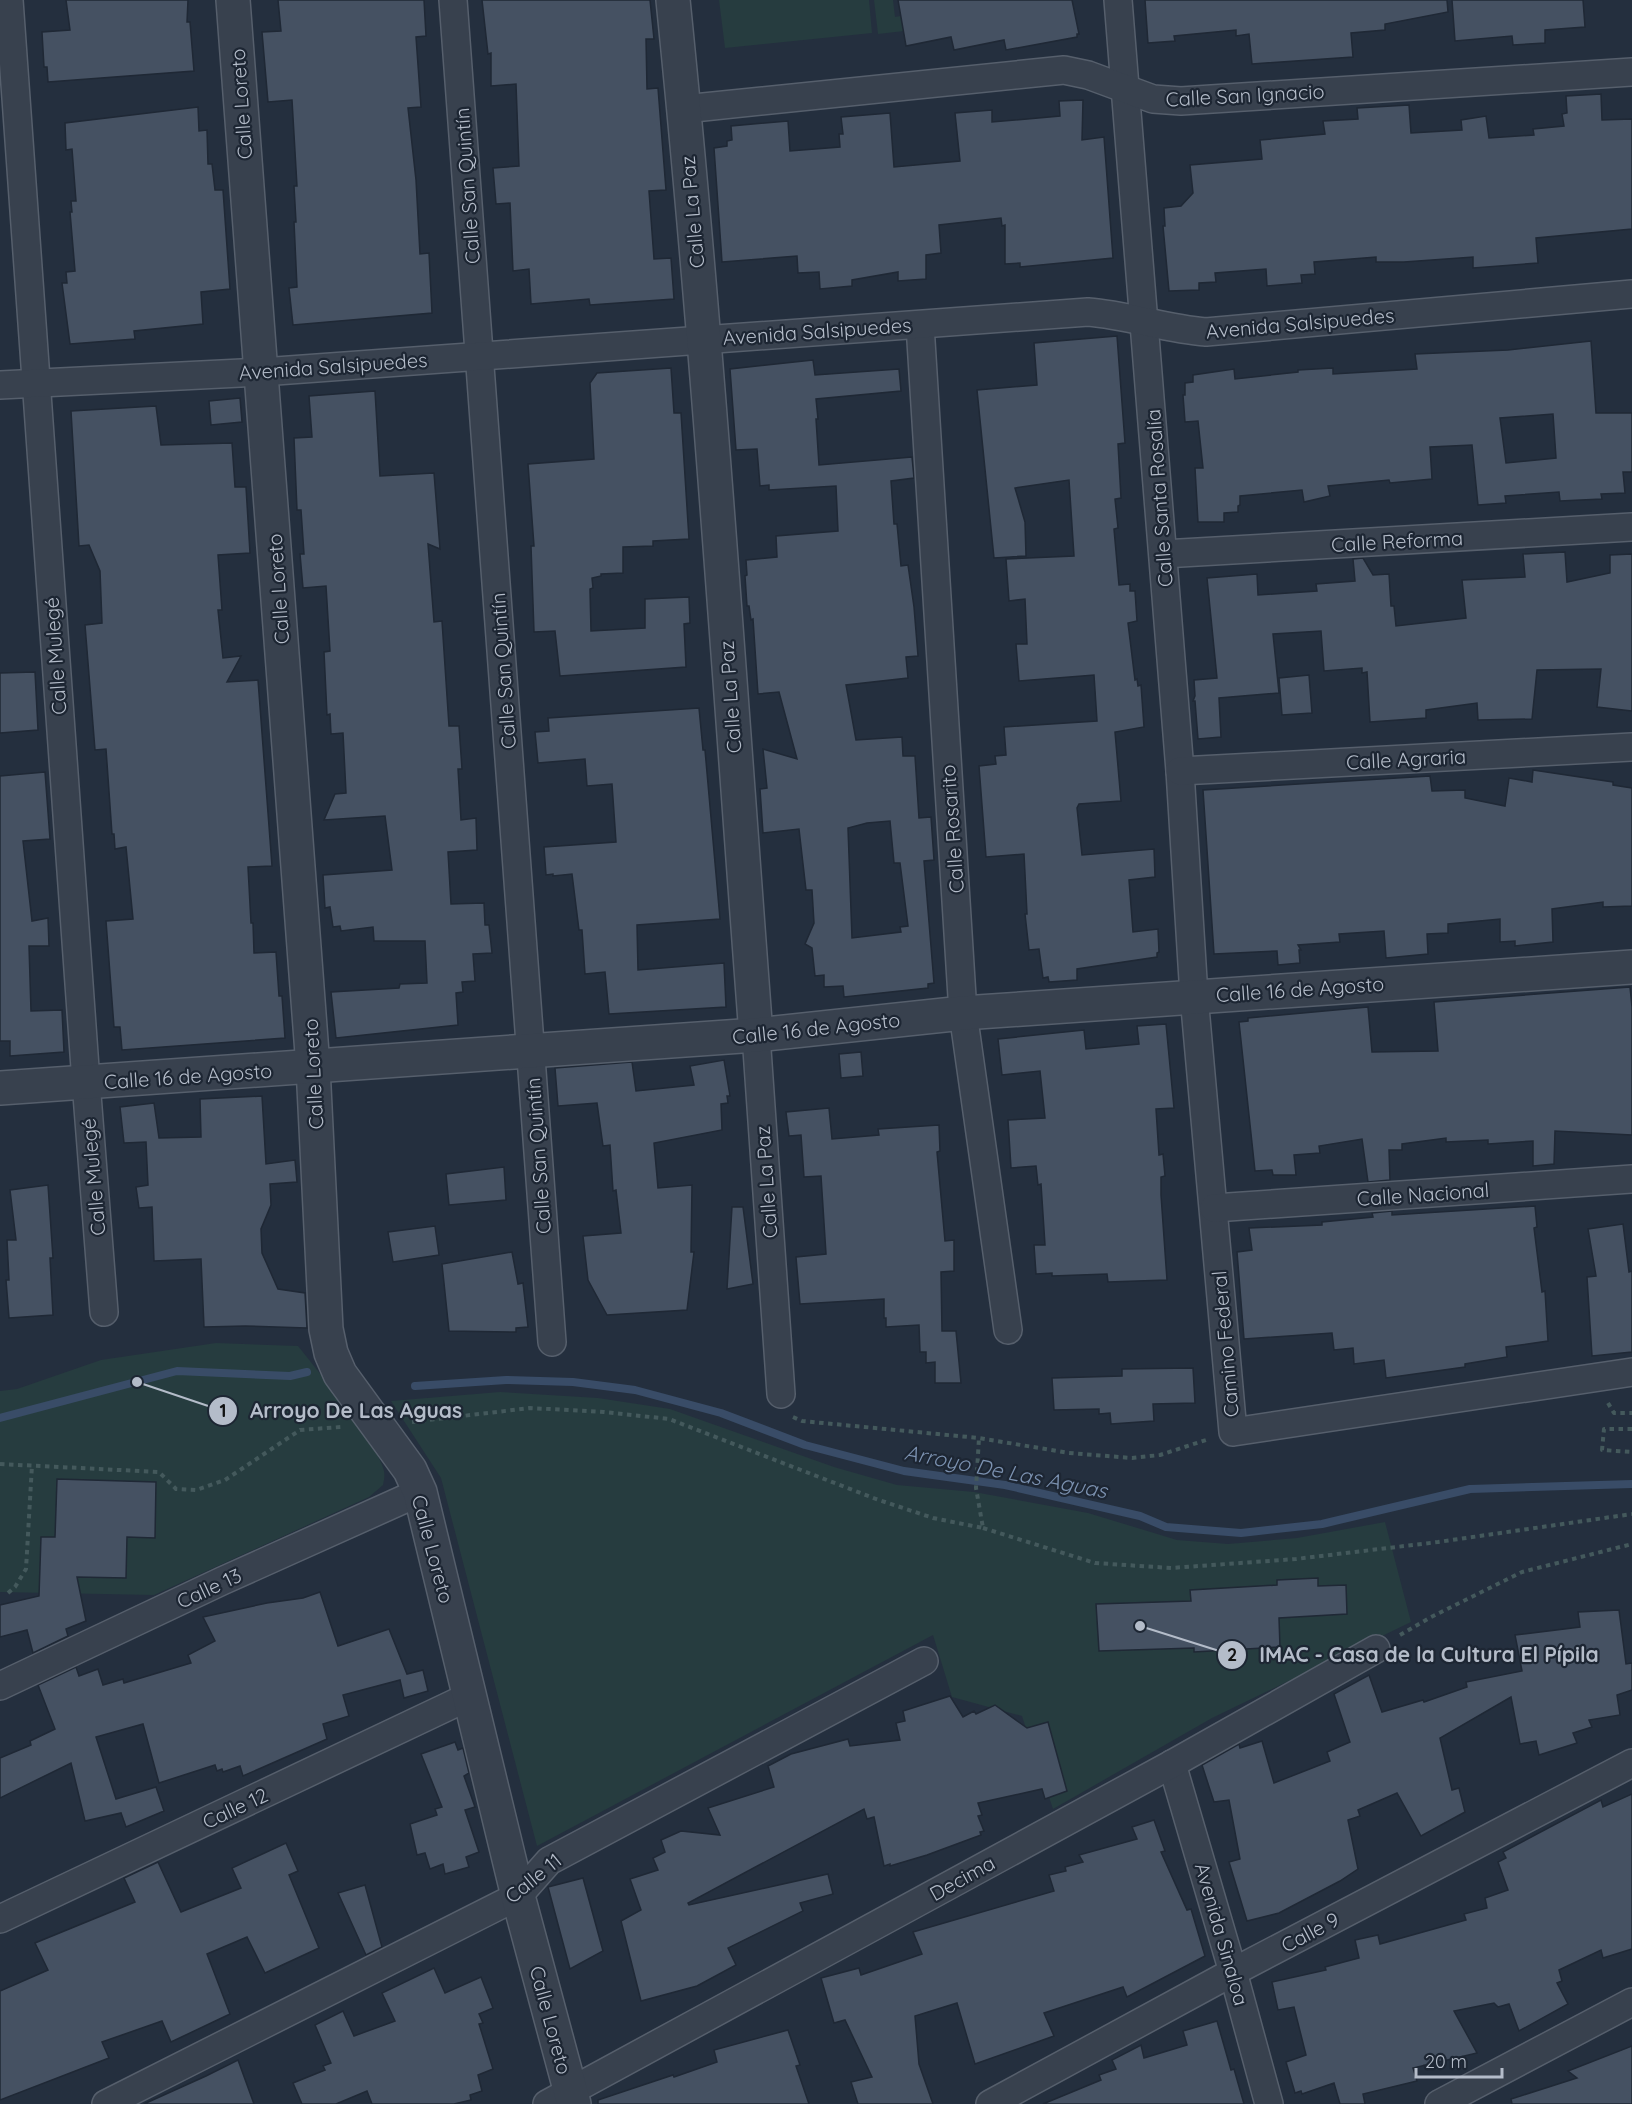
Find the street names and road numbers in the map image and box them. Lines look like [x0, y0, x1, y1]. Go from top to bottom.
street label: Calle Loreto [225, 48, 257, 160]
street label: Calle San Ignacio [1165, 78, 1325, 112]
street label: Calle San Quintín [449, 107, 485, 265]
street label: Calle La Paz [675, 155, 709, 269]
street label: Avenida Salsipuedes [1205, 302, 1395, 344]
street label: Avenida Salsipuedes [722, 312, 912, 350]
street label: Avenida Salsipuedes [238, 347, 428, 385]
street label: Calle Santa Rosalía [1140, 408, 1178, 588]
street label: Calle Reforma [1330, 525, 1464, 557]
street label: Calle Loreto [262, 533, 294, 645]
street label: Calle San Quintín [485, 592, 521, 750]
street label: Calle Mulegé [38, 596, 72, 716]
street label: Calle La Paz [714, 640, 746, 754]
street label: Calle Agraria [1345, 743, 1467, 775]
street label: Calle Rosarito [935, 764, 969, 894]
street label: Calle 16 de Agosto [1215, 971, 1385, 1007]
street label: Calle 16 de Agosto [731, 1007, 901, 1049]
street label: Calle Loreto [298, 1018, 328, 1130]
street label: Calle 16 de Agosto [103, 1058, 273, 1094]
street label: Calle San Quintín [520, 1077, 556, 1235]
street label: Calle Mulegé [75, 1117, 111, 1237]
street label: Calle La Paz [750, 1125, 782, 1239]
street label: Calle Nacional [1356, 1177, 1490, 1211]
street label: Camino Federal [1206, 1270, 1244, 1418]
street label: Calle Loreto [407, 1492, 459, 1606]
street label: Calle 13 [173, 1562, 245, 1614]
street label: Calle 12 [198, 1782, 272, 1834]
street label: Calle 11 [500, 1848, 566, 1908]
street label: Decima [925, 1850, 999, 1906]
street label: Avenida Sinaloa [1190, 1860, 1254, 2008]
street label: Calle 9 [1277, 1906, 1343, 1958]
street label: Calle Loreto [525, 1963, 577, 2077]

